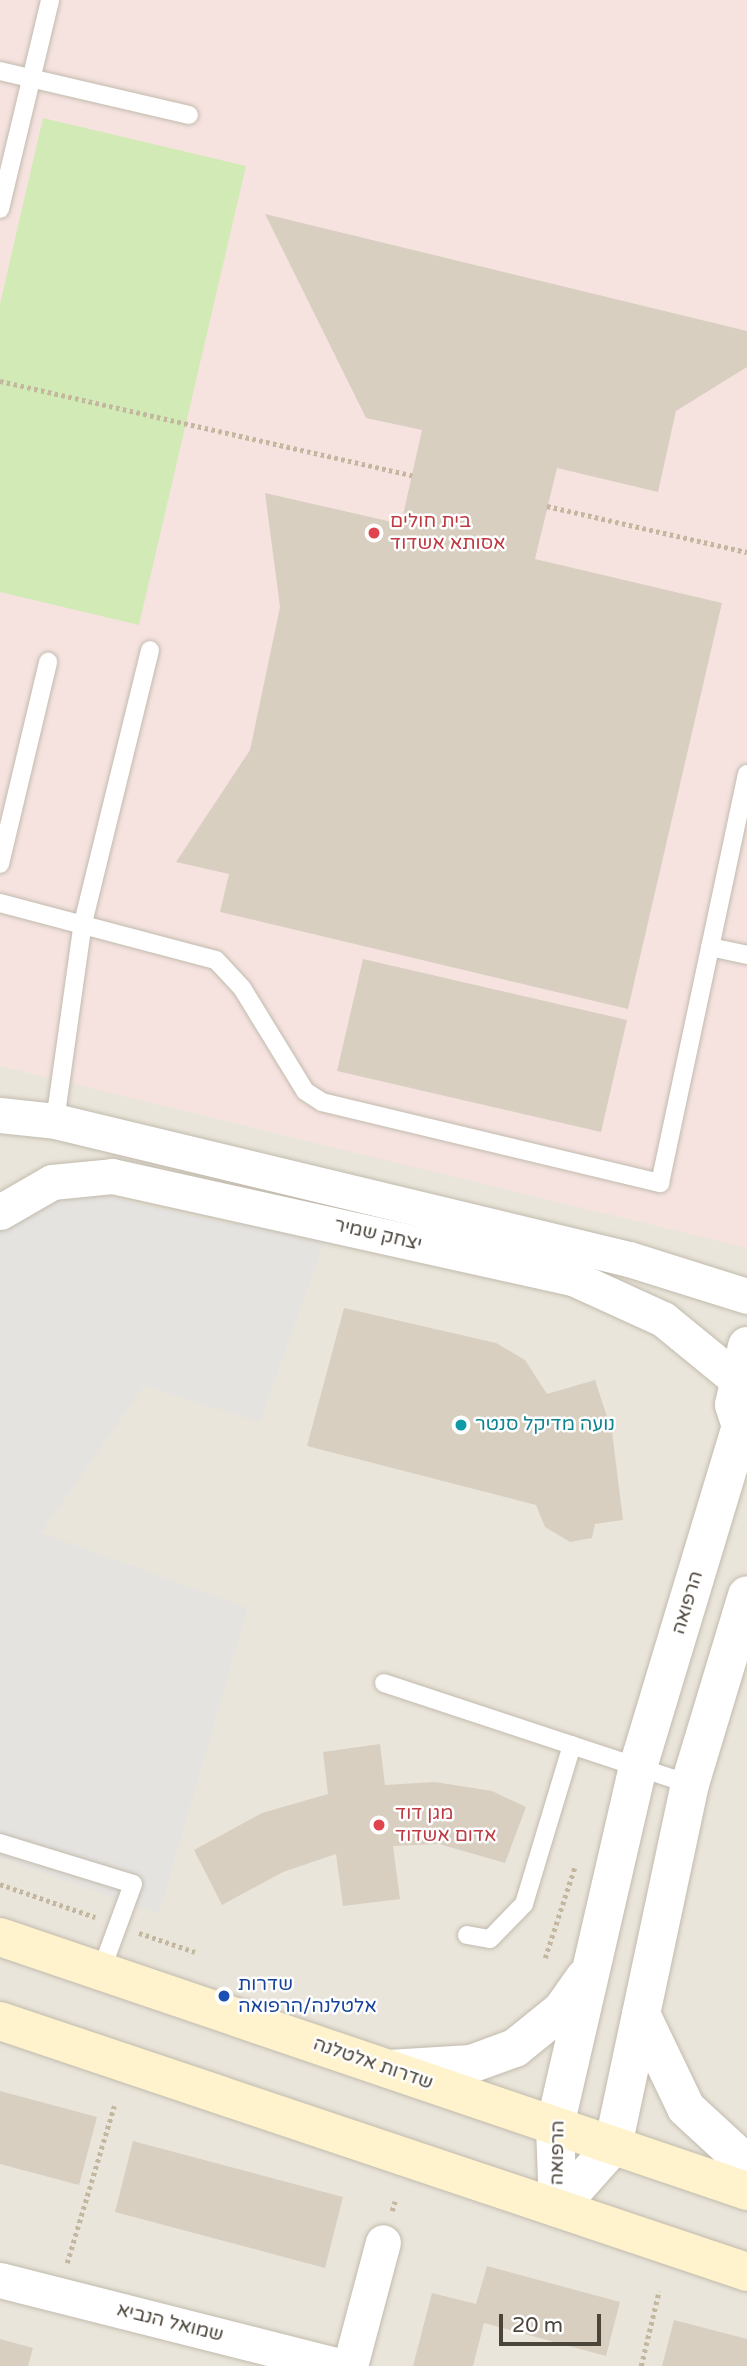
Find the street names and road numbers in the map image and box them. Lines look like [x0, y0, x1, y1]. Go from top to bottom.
street label: יצחק שמיר [332, 1214, 424, 1256]
street label: הרפואה [668, 1569, 708, 1637]
street label: שדרות אלטלנה [310, 2033, 436, 2095]
street label: הרפואה [546, 2120, 570, 2186]
street label: שמואל הנביא [114, 2299, 226, 2347]

